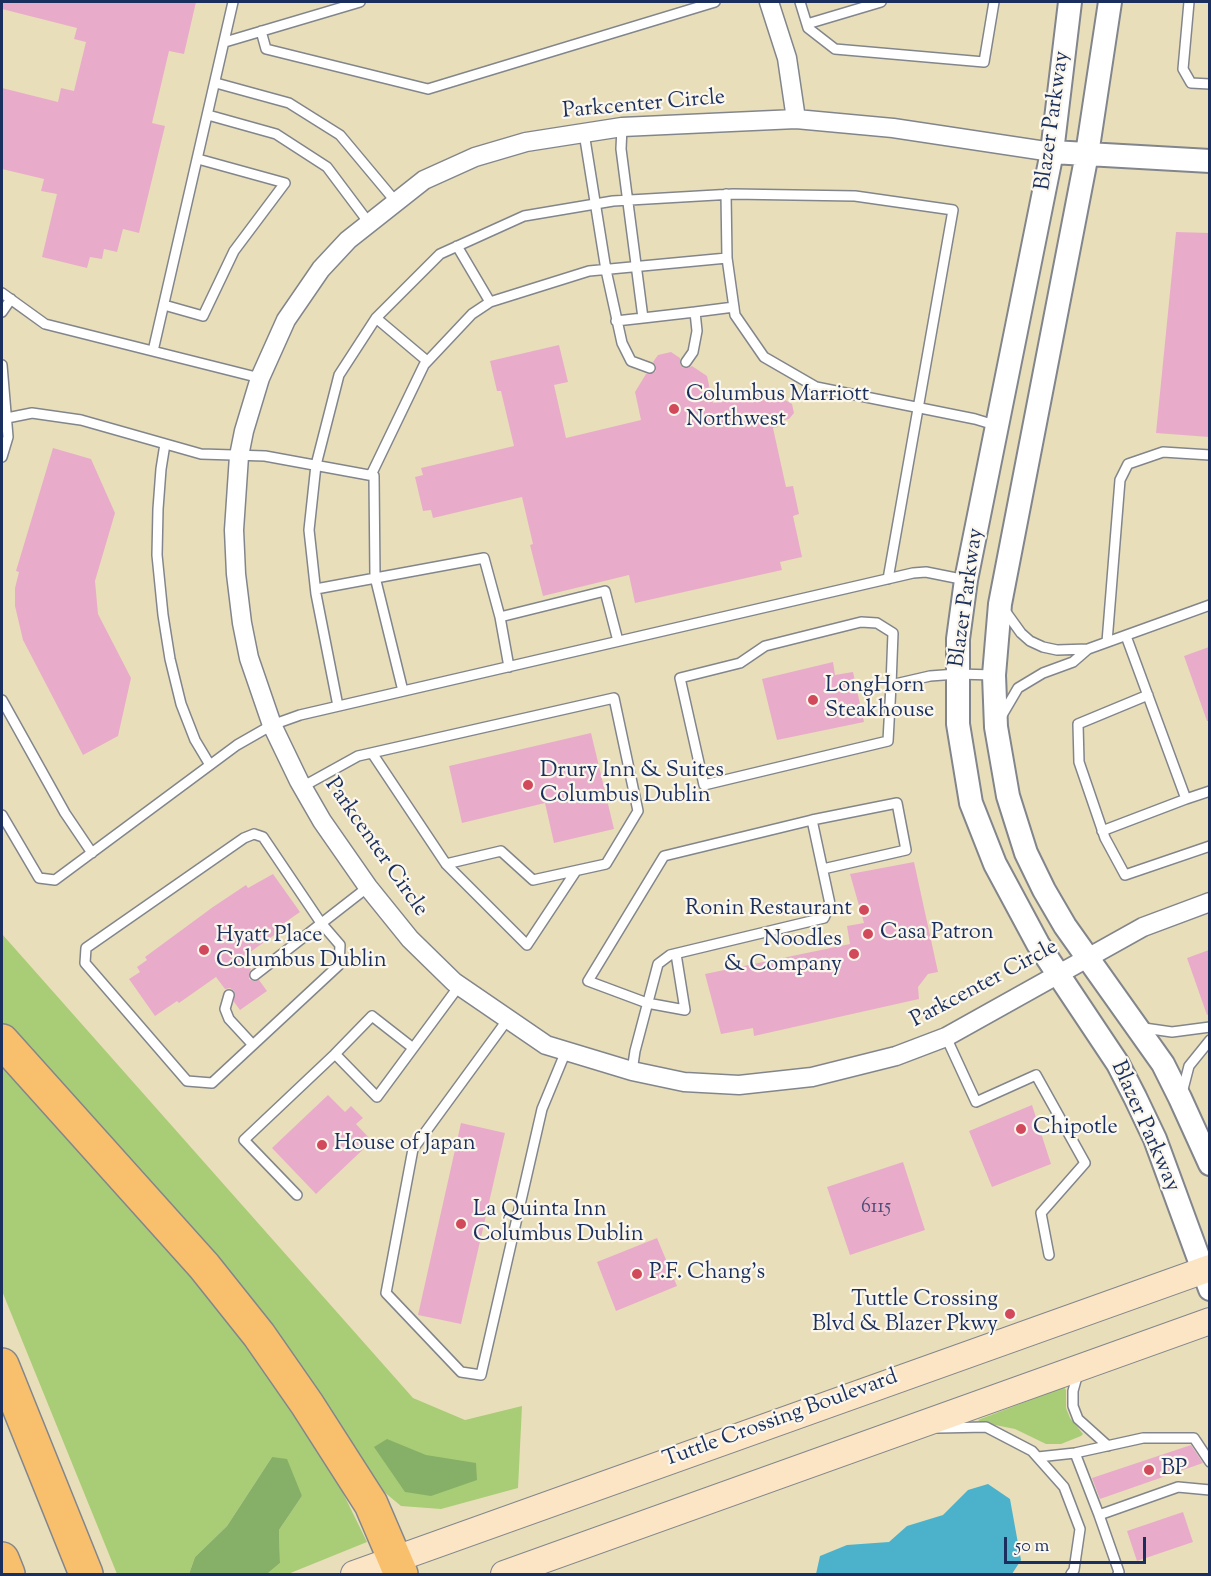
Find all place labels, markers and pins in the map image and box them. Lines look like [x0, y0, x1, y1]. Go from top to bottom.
place label: Columbus Marriott Northwest [686, 383, 869, 434]
marker: Columbus Marriott Northwest [667, 402, 681, 416]
place label: LongHorn Steakhouse [825, 674, 934, 726]
marker: LongHorn Steakhouse [806, 693, 820, 707]
place label: Drury Inn & Suites Columbus Dublin [540, 759, 724, 810]
marker: Drury Inn & Suites Columbus Dublin [521, 778, 535, 792]
place label: Ronin Restaurant [685, 897, 852, 923]
marker: Ronin Restaurant [857, 903, 871, 917]
place label: Casa Patron [880, 921, 994, 947]
place label: Hyatt Place Columbus Dublin [216, 924, 387, 975]
marker: Casa Patron [861, 927, 875, 941]
place label: Noodles & Company [724, 928, 842, 980]
marker: Hyatt Place Columbus Dublin [197, 943, 211, 957]
marker: Noodles & Company [847, 947, 861, 961]
place label: Chipotle [1033, 1116, 1118, 1142]
marker: Chipotle [1014, 1122, 1028, 1136]
place label: House of Japan [334, 1132, 476, 1158]
marker: House of Japan [315, 1138, 329, 1152]
place label: La Quinta Inn Columbus Dublin [473, 1198, 644, 1250]
marker: La Quinta Inn Columbus Dublin [454, 1217, 468, 1231]
place label: P.F. Chang's [649, 1261, 765, 1287]
marker: P.F. Chang's [630, 1267, 644, 1281]
place label: Tuttle Crossing Blvd & Blazer Pkwy [812, 1288, 998, 1340]
marker: Tuttle Crossing Blvd & Blazer Pkwy [1003, 1307, 1017, 1321]
place label: BP [1161, 1457, 1187, 1483]
marker: BP [1142, 1463, 1156, 1477]

